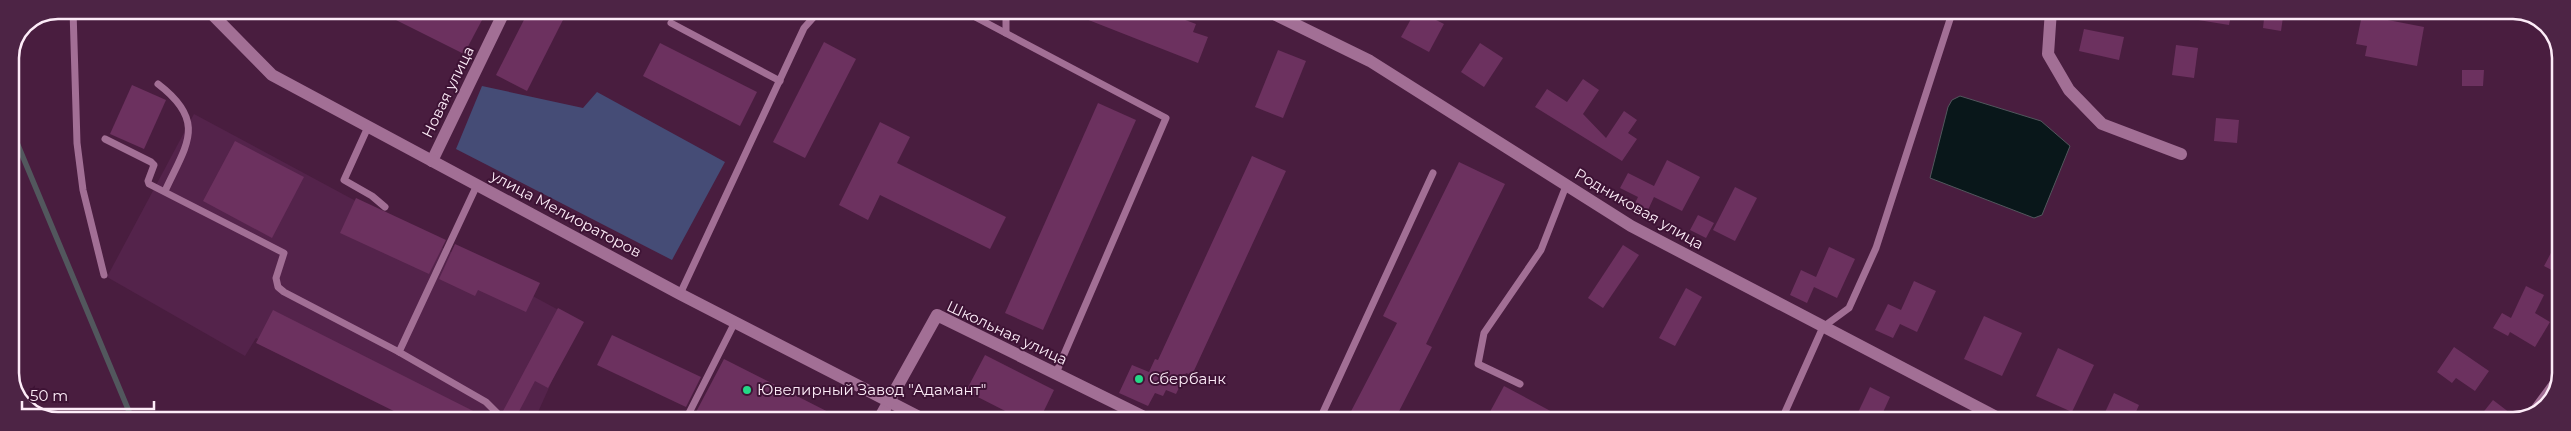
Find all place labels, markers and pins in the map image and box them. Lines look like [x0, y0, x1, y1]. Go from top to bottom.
place label: Сбербанк [1149, 369, 1226, 388]
marker: Сбербанк [1133, 373, 1145, 385]
place label: Ювелирный Завод "Адамант" [757, 380, 986, 399]
marker: Ювелирный Завод "Адамант" [741, 384, 753, 396]

